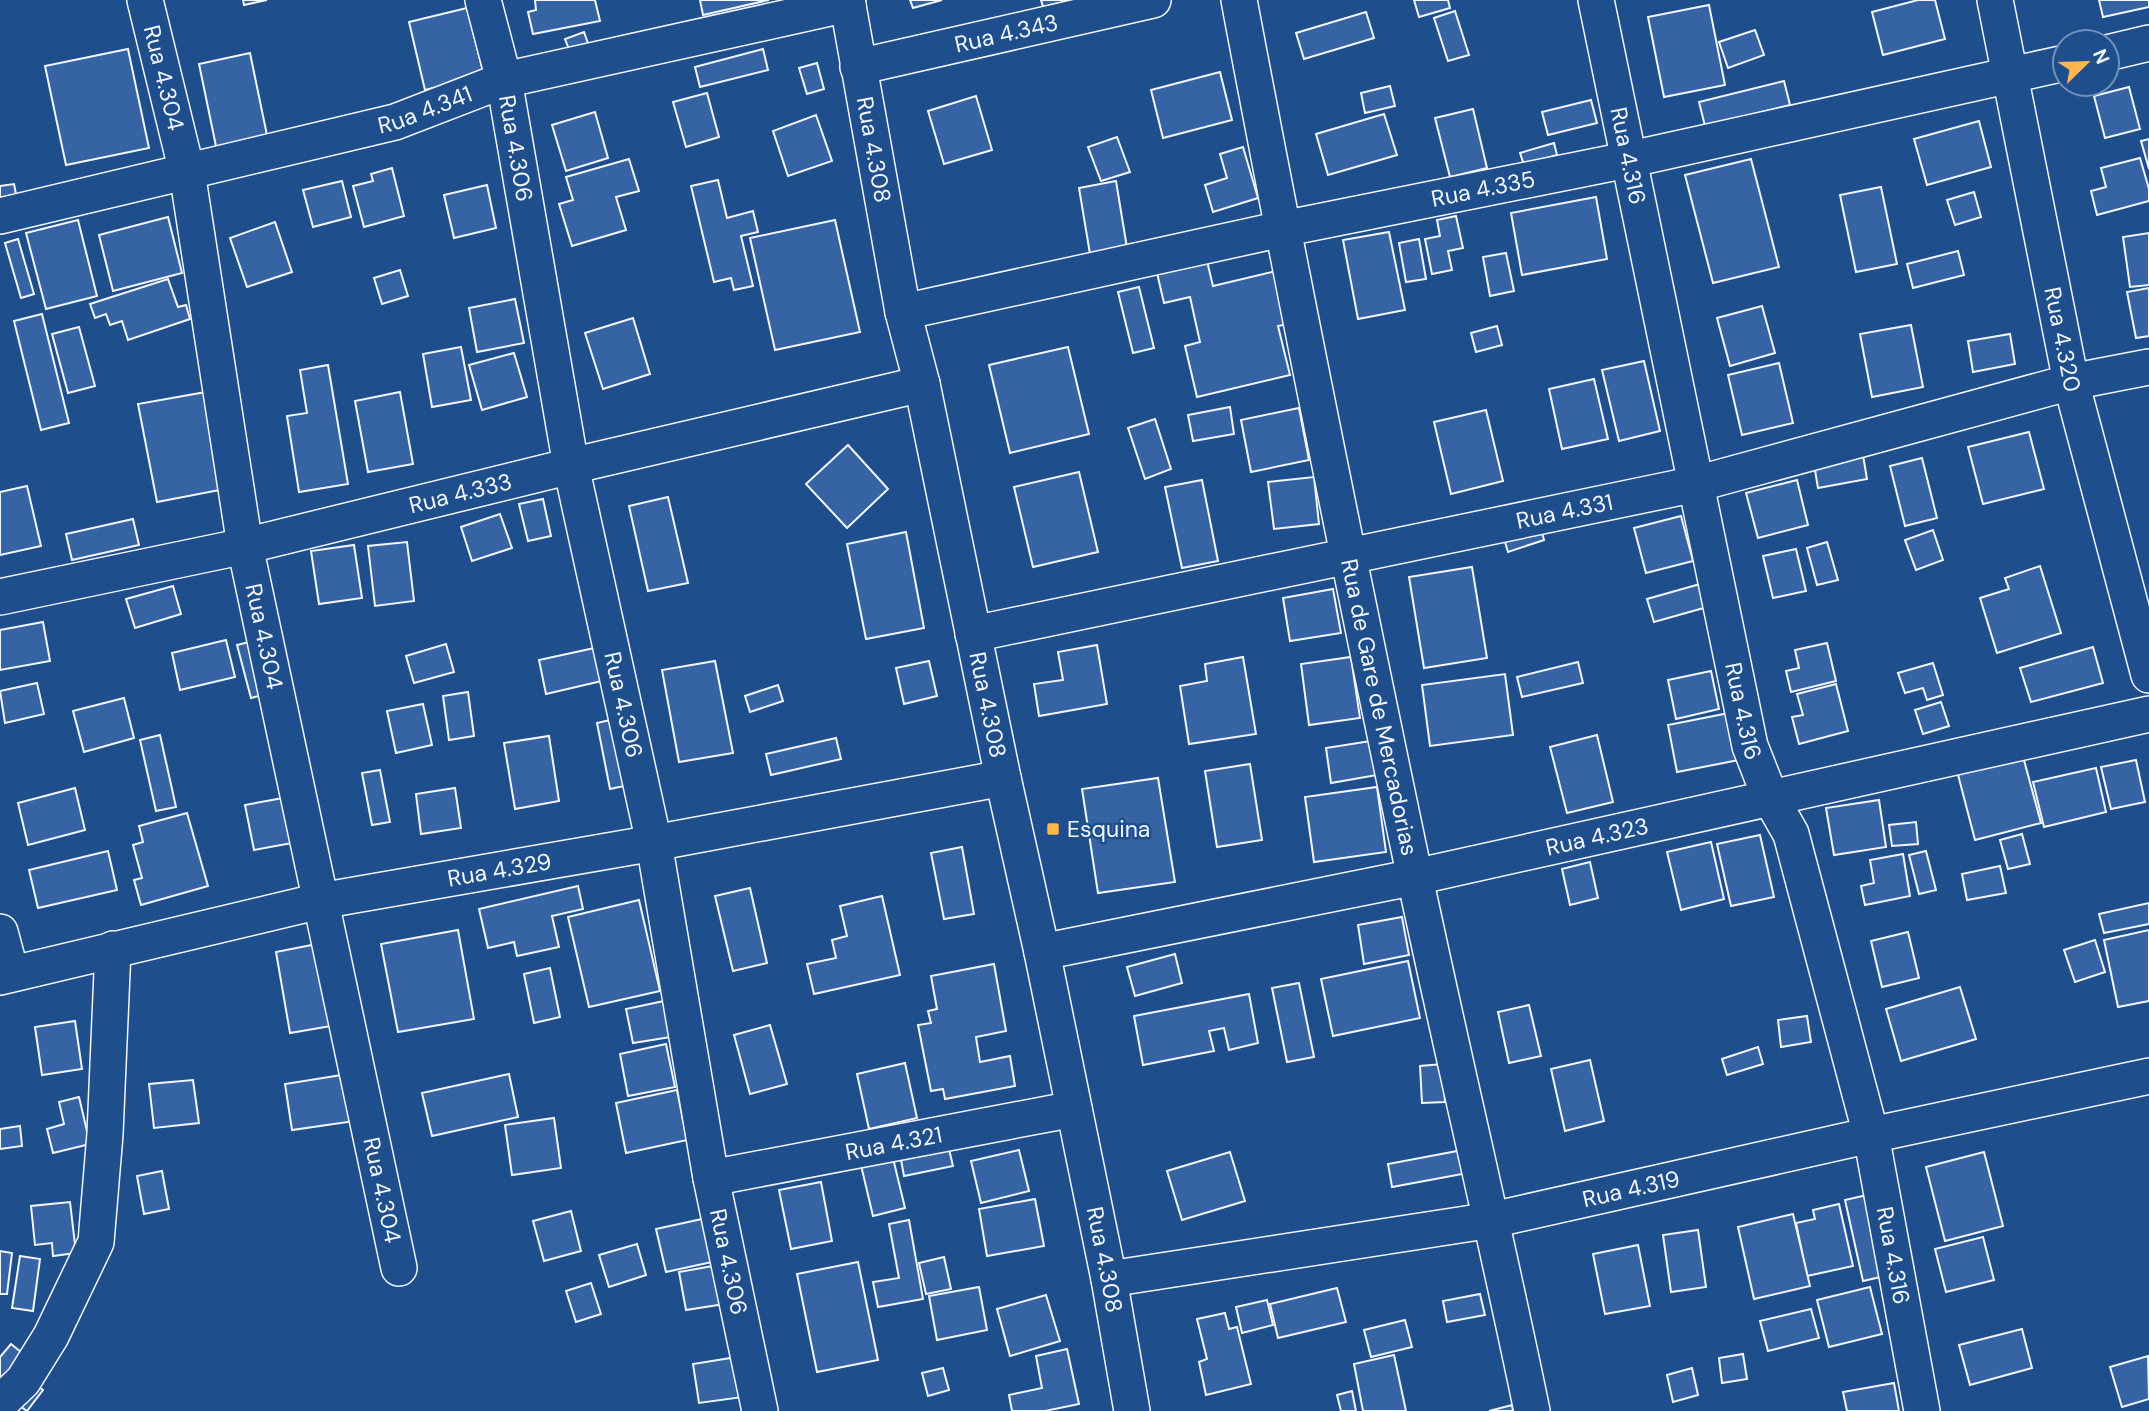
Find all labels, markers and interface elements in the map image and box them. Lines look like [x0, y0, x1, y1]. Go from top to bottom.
street label: Rua 4.343 [952, 7, 1061, 60]
street label: Rua 4.304 [137, 22, 191, 133]
north arrow [2051, 28, 2121, 98]
text: N [2087, 45, 2115, 68]
street label: Rua 4.341 [375, 79, 476, 141]
street label: Rua 4.306 [492, 93, 540, 204]
street label: Rua 4.308 [850, 94, 898, 205]
street label: Rua 4.316 [1603, 104, 1653, 207]
street label: Rua 4.335 [1428, 164, 1538, 214]
street label: Rua 4.320 [2037, 284, 2088, 395]
street label: Rua 4.333 [406, 466, 515, 520]
street label: Rua 4.331 [1513, 487, 1615, 536]
street label: Rua de Gare de Mercadorias [1334, 556, 1425, 858]
street label: Rua 4.304 [238, 581, 290, 692]
street label: Rua 4.306 [597, 649, 650, 761]
street label: Rua 4.308 [962, 649, 1013, 760]
street label: Rua 4.316 [1718, 660, 1769, 764]
street label: Rua 4.323 [1543, 811, 1651, 863]
place label: Esquina [1067, 814, 1150, 844]
marker: Esquina [1045, 821, 1061, 837]
street label: Rua 4.329 [445, 846, 554, 894]
street label: Rua 4.321 [843, 1119, 945, 1167]
street label: Rua 4.304 [356, 1134, 408, 1246]
street label: Rua 4.319 [1580, 1163, 1683, 1214]
street label: Rua 4.308 [1080, 1204, 1130, 1315]
street label: Rua 4.316 [1870, 1204, 1917, 1307]
street label: Rua 4.306 [703, 1206, 754, 1318]

